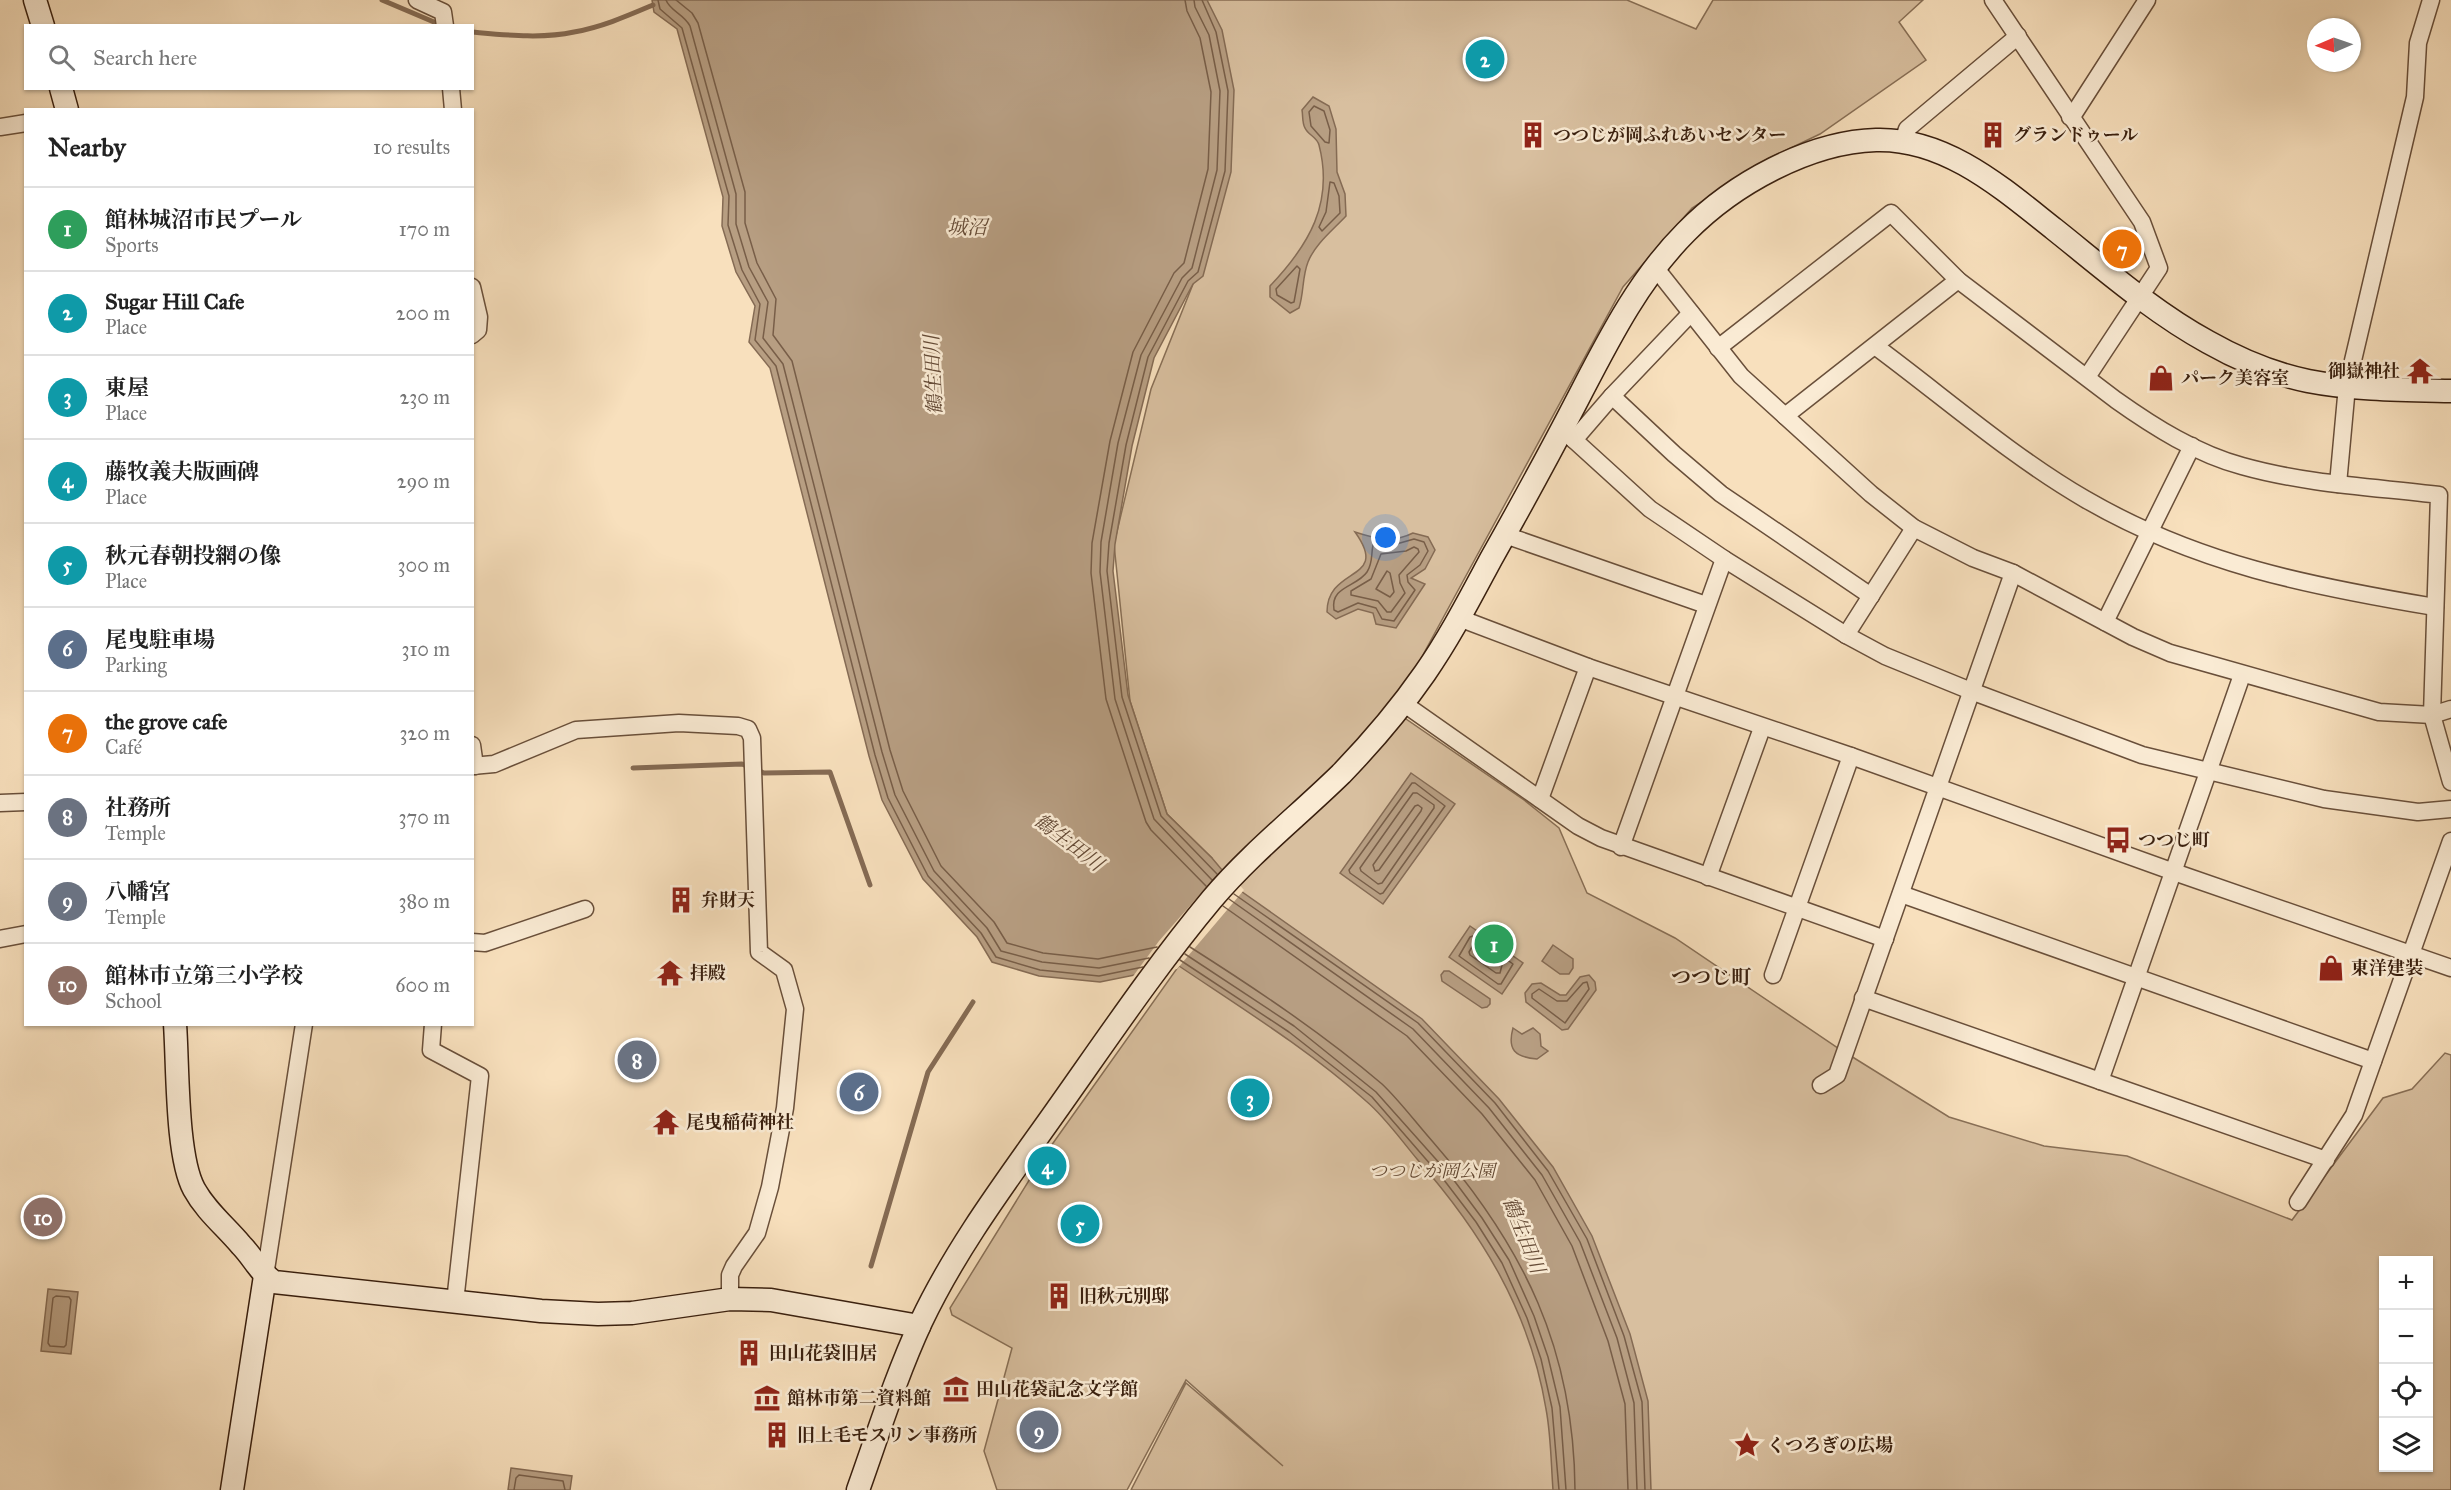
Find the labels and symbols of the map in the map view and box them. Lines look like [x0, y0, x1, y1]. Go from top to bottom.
north arrow [2307, 18, 2361, 72]
pin: 2 [1466, 36, 1504, 82]
building icon: つつじが岡ふれあいセンター [1518, 120, 1548, 150]
building icon: グランドゥール [1978, 120, 2008, 150]
place label: つつじが岡ふれあいセンター [1553, 124, 1786, 146]
place label: グランドゥール [2013, 124, 2138, 146]
water label: 城沼 [947, 215, 990, 239]
pin: 7 [2102, 226, 2142, 272]
water label: 鶴生田川 [919, 332, 947, 416]
temple icon: 御嶽神社 [2405, 356, 2435, 386]
place label: 御嶽神社 [2328, 360, 2400, 382]
shop icon: パーク美容室 [2146, 363, 2176, 393]
place label: パーク美容室 [2181, 367, 2289, 389]
your location [1371, 523, 1400, 552]
water label: 鶴生田川 [1030, 808, 1110, 877]
bus stop icon: つつじ町 [2103, 825, 2133, 855]
place label: つつじ町 [2138, 829, 2210, 851]
building icon: 弁財天 [666, 885, 696, 915]
place label: 弁財天 [701, 889, 755, 911]
pin: 1 [1474, 922, 1514, 966]
shop icon: 東洋建装 [2316, 953, 2346, 983]
place label: 東洋建装 [2351, 957, 2423, 979]
temple icon: 拝殿 [655, 958, 685, 988]
place label: 拝殿 [690, 962, 726, 984]
district label: つつじ町 [1671, 965, 1752, 989]
pin: 8 [618, 1038, 656, 1082]
pin: 6 [840, 1070, 878, 1114]
pin: 3 [1230, 1076, 1270, 1120]
temple icon: 尾曳稲荷神社 [651, 1107, 681, 1137]
place label: 尾曳稲荷神社 [686, 1111, 794, 1133]
pin: 4 [1028, 1144, 1066, 1188]
park label: つつじが岡公園 [1369, 1160, 1498, 1182]
water label: 鶴生田川 [1498, 1193, 1551, 1278]
pin: 10 [24, 1194, 63, 1240]
pin: 5 [1060, 1202, 1100, 1246]
building icon: 旧秋元別邸 [1044, 1281, 1074, 1311]
place label: 旧秋元別邸 [1079, 1285, 1169, 1307]
building icon: 田山花袋旧居 [734, 1338, 764, 1368]
place label: 田山花袋旧居 [769, 1342, 877, 1364]
museum icon: 田山花袋記念文学館 [941, 1374, 971, 1404]
place label: 田山花袋記念文学館 [976, 1378, 1138, 1400]
museum icon: 館林市第二資料館 [752, 1383, 782, 1413]
place label: 館林市第二資料館 [787, 1387, 931, 1409]
pin: 9 [1020, 1408, 1058, 1452]
building icon: 旧上毛モスリン事務所 [762, 1420, 792, 1450]
place label: 旧上毛モスリン事務所 [797, 1424, 977, 1446]
place icon: くつろぎの広場 [1732, 1430, 1762, 1460]
place label: くつろぎの広場 [1767, 1434, 1893, 1456]

